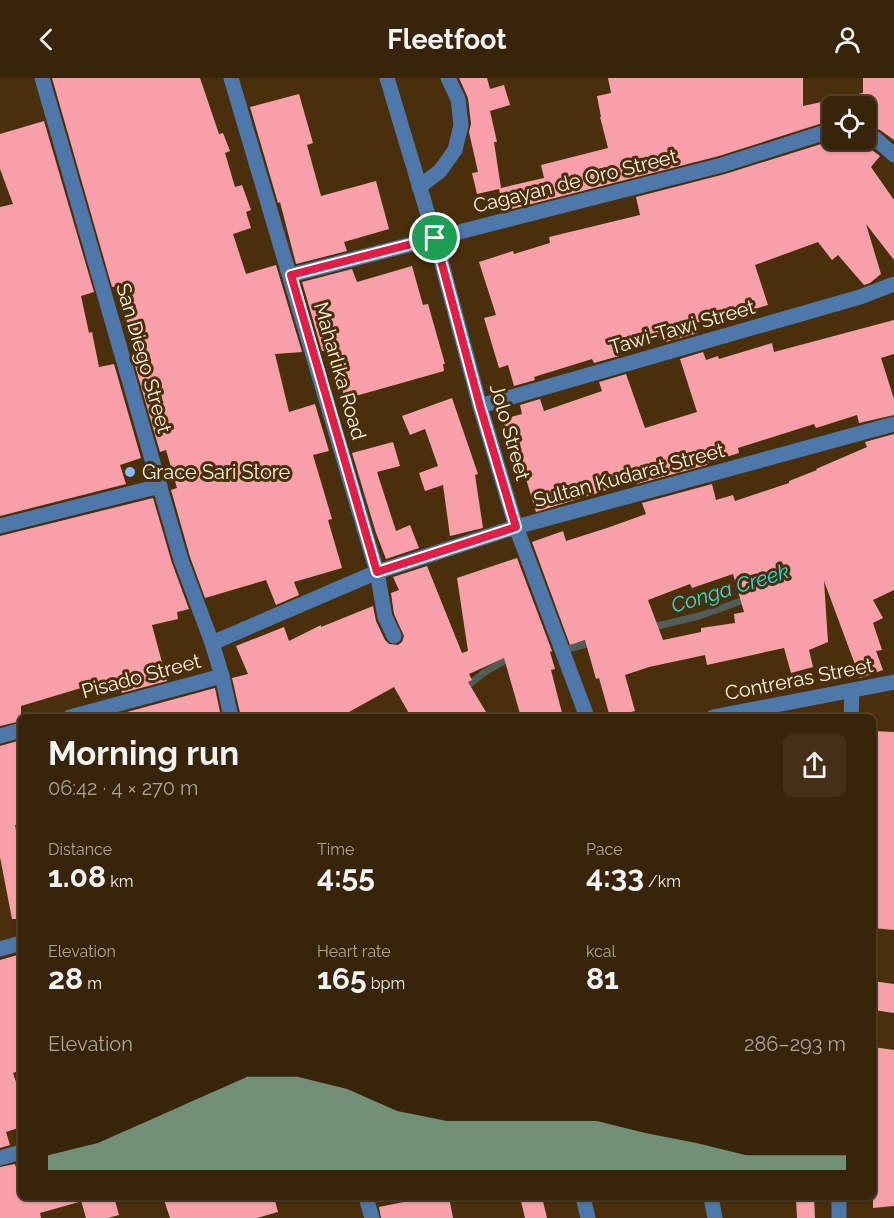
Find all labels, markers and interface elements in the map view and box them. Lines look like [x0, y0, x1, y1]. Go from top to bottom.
icon: back [30, 23, 63, 56]
icon: person [831, 23, 864, 56]
text: Fleetfoot [387, 24, 507, 55]
map controls [822, 96, 876, 150]
button: locate [822, 96, 876, 150]
street label: Cagayan de Oro Street [471, 144, 680, 218]
pin [409, 212, 460, 263]
icon: arrive [418, 221, 451, 254]
street label: San Diego Street [111, 280, 177, 436]
street label: Tawi-Tawi Street [606, 295, 758, 359]
street label: Maharlika Road [309, 299, 371, 443]
street label: Jolo Street [485, 381, 535, 483]
street label: Sultan Kudarat Street [531, 438, 727, 512]
place label: Grace Sari Store [142, 460, 291, 484]
marker: Grace Sari Store [123, 465, 137, 479]
water label: Conga Creek [668, 558, 792, 618]
street label: Pisado Street [79, 649, 203, 703]
street label: Contreras Street [723, 653, 875, 705]
text: Morning run [48, 734, 239, 773]
button: share [783, 734, 846, 797]
text: 06:42 · 4 × 270 m [48, 776, 198, 800]
text: Distance [48, 840, 112, 859]
text: Time [317, 840, 354, 859]
text: Pace [586, 840, 623, 859]
text: 1.08 [48, 859, 106, 894]
text: 4:55 [317, 859, 375, 894]
text: 4:33 [586, 859, 644, 894]
text: km [106, 872, 133, 891]
text: /km [644, 872, 681, 891]
text: Elevation [48, 942, 116, 961]
text: Heart rate [317, 942, 391, 961]
text: kcal [586, 942, 616, 961]
text: 28 [48, 961, 83, 996]
text: 165 [317, 961, 367, 996]
text: 81 [586, 961, 619, 996]
text: m [83, 974, 102, 993]
text: bpm [367, 974, 405, 993]
text: Elevation [48, 1032, 133, 1056]
text: 286–293 m [744, 1032, 846, 1056]

